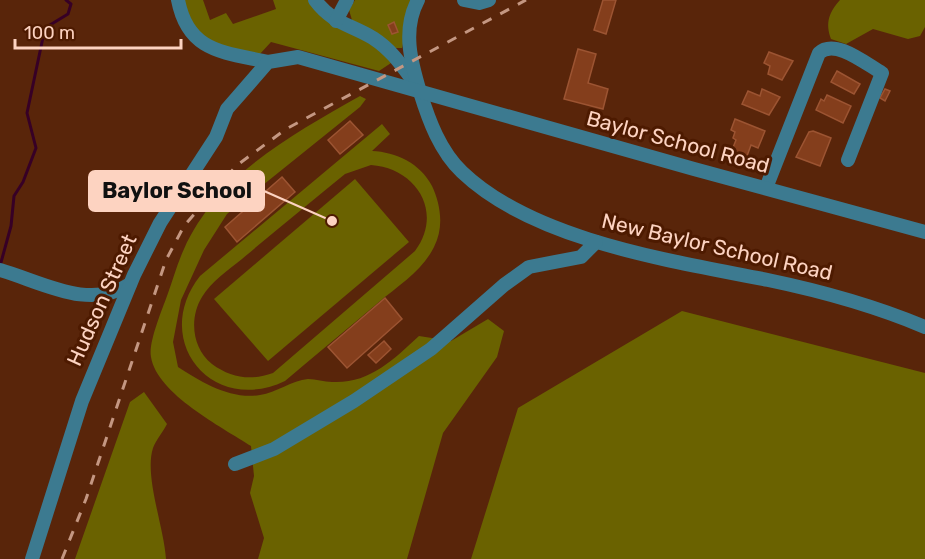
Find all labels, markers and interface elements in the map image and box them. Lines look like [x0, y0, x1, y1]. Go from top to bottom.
scale bar [15, 12, 182, 50]
text: 100 m [24, 22, 75, 44]
street label: Baylor School Road [584, 105, 772, 178]
callout: Baylor School [89, 171, 264, 211]
text: Baylor School [102, 177, 252, 204]
street label: New Baylor School Road [599, 208, 835, 285]
street label: Hudson Street [61, 230, 142, 370]

